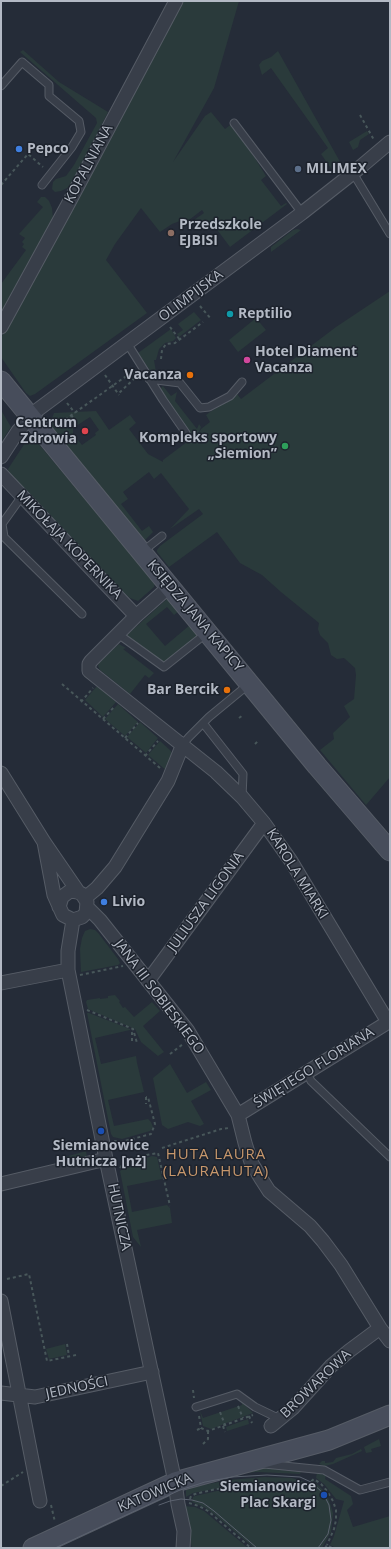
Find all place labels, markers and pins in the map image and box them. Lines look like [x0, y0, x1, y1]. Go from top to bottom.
place label: Pepco [27, 141, 69, 157]
marker: Pepco [14, 144, 24, 154]
place label: MILIMEX [306, 161, 367, 177]
marker: MILIMEX [293, 164, 303, 174]
place label: Przedszkole EJBISI [179, 217, 262, 250]
marker: Przedszkole EJBISI [166, 228, 176, 238]
place label: Reptilio [238, 306, 292, 322]
marker: Reptilio [225, 309, 235, 319]
place label: Hotel Diament Vacanza [255, 344, 357, 376]
marker: Hotel Diament Vacanza [242, 355, 252, 365]
place label: Vacanza [124, 367, 182, 383]
marker: Vacanza [185, 370, 195, 380]
place label: Centrum Zdrowia [15, 415, 77, 448]
marker: Centrum Zdrowia [80, 426, 90, 436]
place label: Kompleks sportowy „Siemion” [139, 430, 277, 462]
marker: Kompleks sportowy „Siemion” [280, 441, 290, 451]
place label: Bar Bercik [147, 682, 219, 698]
marker: Bar Bercik [222, 685, 232, 695]
place label: Livio [112, 894, 145, 910]
marker: Livio [99, 897, 109, 907]
marker: Siemianowice Hutnicza [nż] [96, 1126, 106, 1136]
place label: Siemianowice Hutnicza [nż] [53, 1138, 149, 1170]
place label: Siemianowice Plac Skargi [220, 1479, 316, 1512]
marker: Siemianowice Plac Skargi [319, 1490, 329, 1500]

